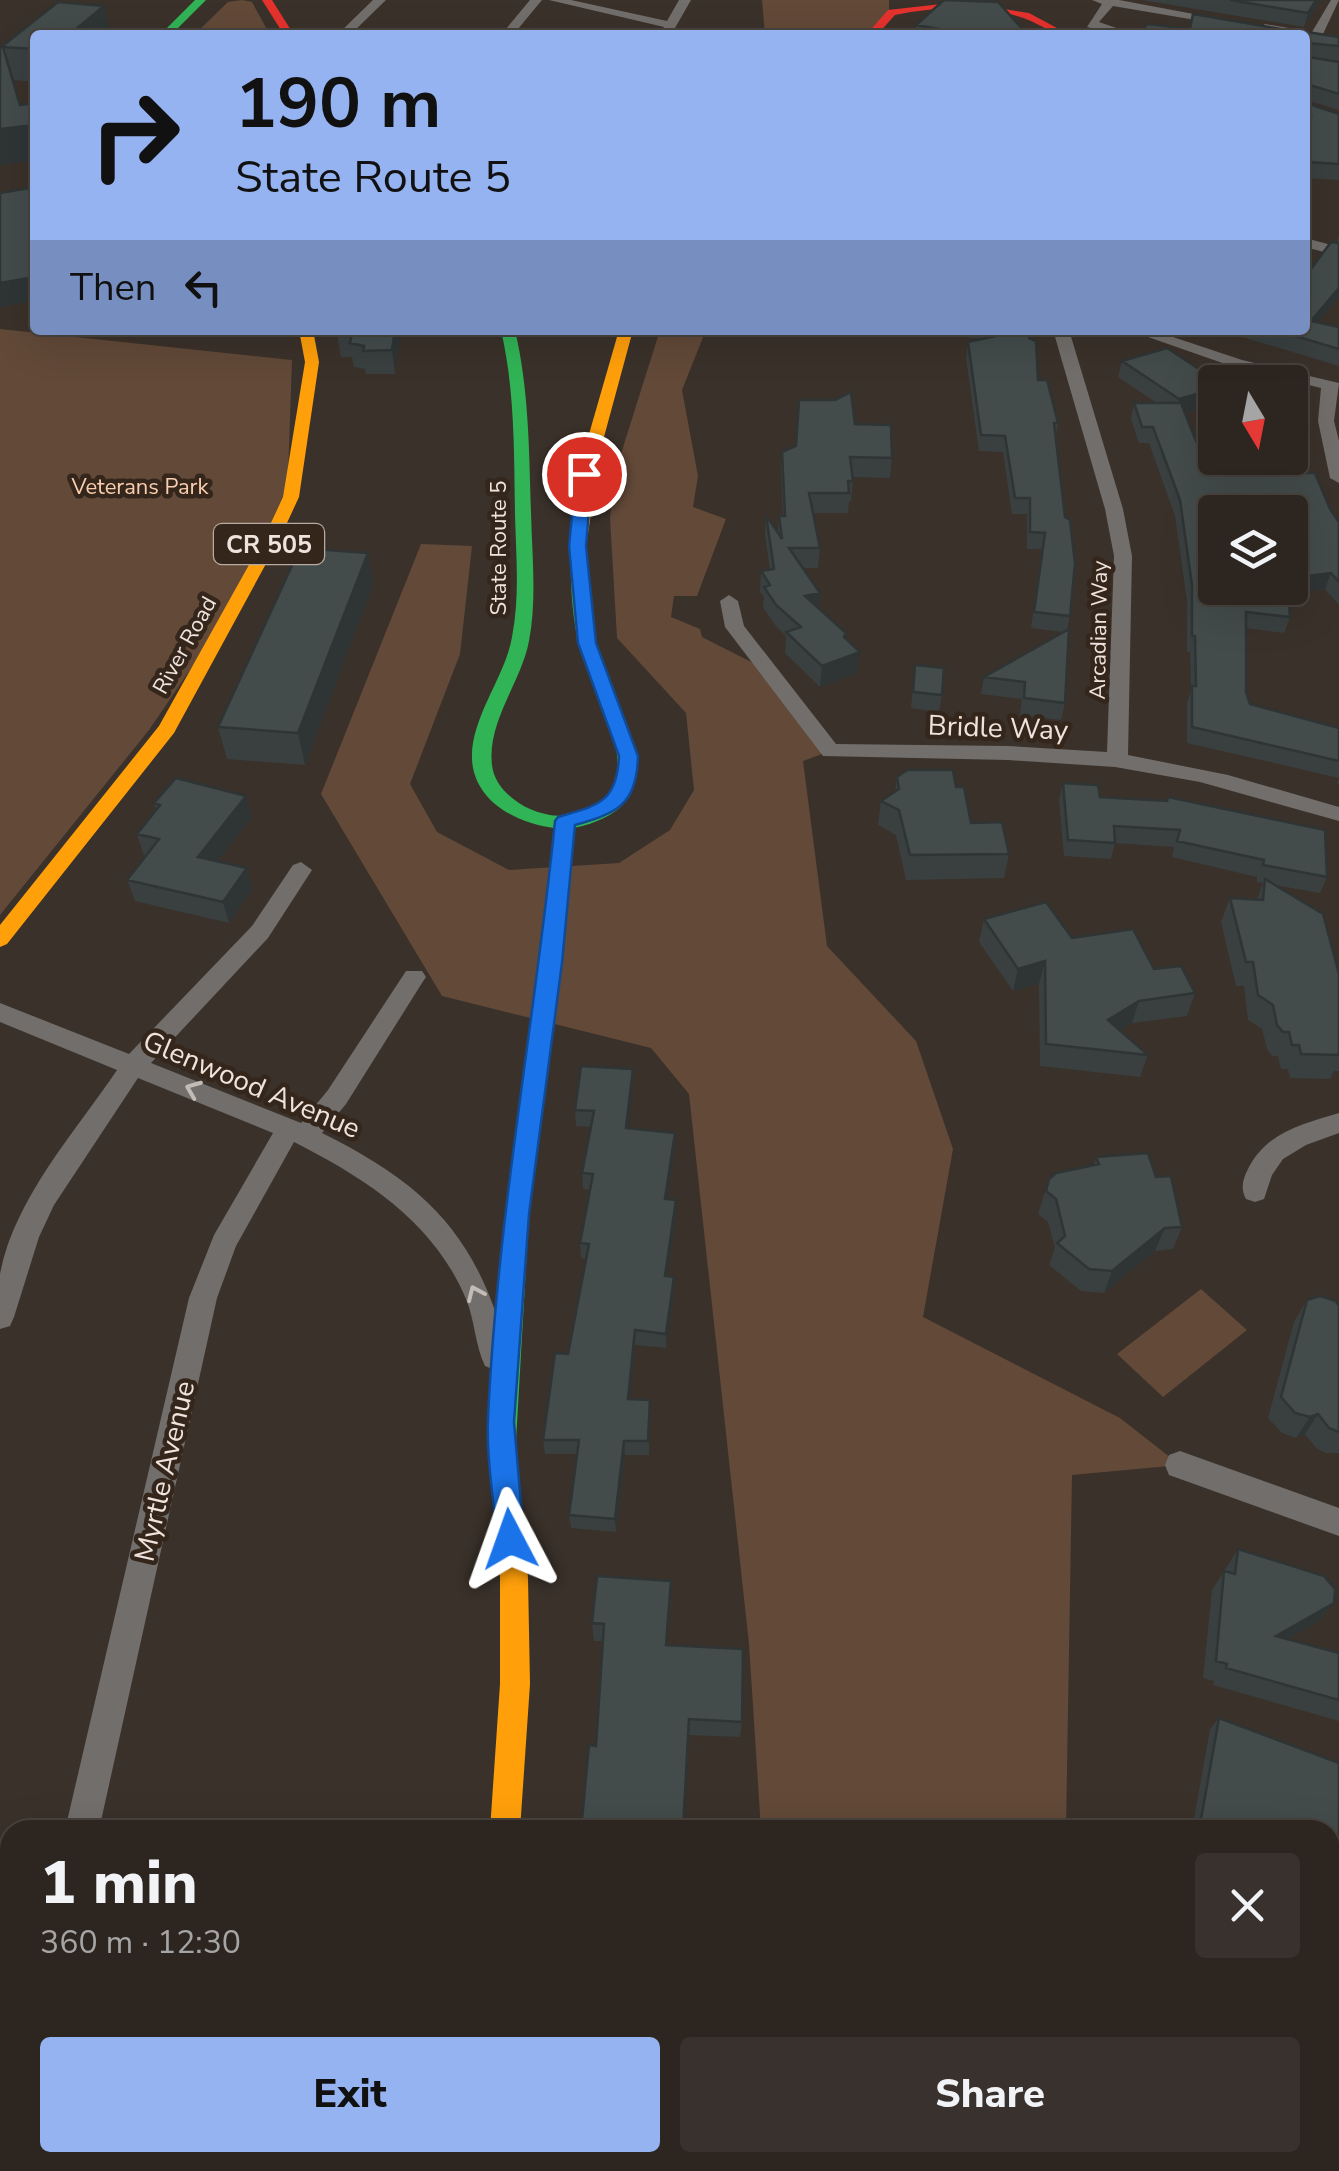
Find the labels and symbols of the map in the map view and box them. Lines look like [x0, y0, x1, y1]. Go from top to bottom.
north arrow [1198, 365, 1308, 475]
pin [542, 432, 627, 517]
park label: Veterans Park [71, 472, 209, 502]
street label: State Route 5 [484, 481, 514, 616]
road number: CR 505 [214, 524, 324, 564]
street label: Arcadian Way [1083, 560, 1115, 700]
street label: River Road [146, 591, 224, 700]
street label: Bridle Way [927, 707, 1069, 749]
street label: Glenwood Avenue [137, 1022, 366, 1148]
one-way arrow [185, 1081, 203, 1101]
one-way arrow [467, 1285, 487, 1303]
street label: Myrtle Avenue [126, 1377, 204, 1565]
position arrow [458, 1487, 562, 1591]

